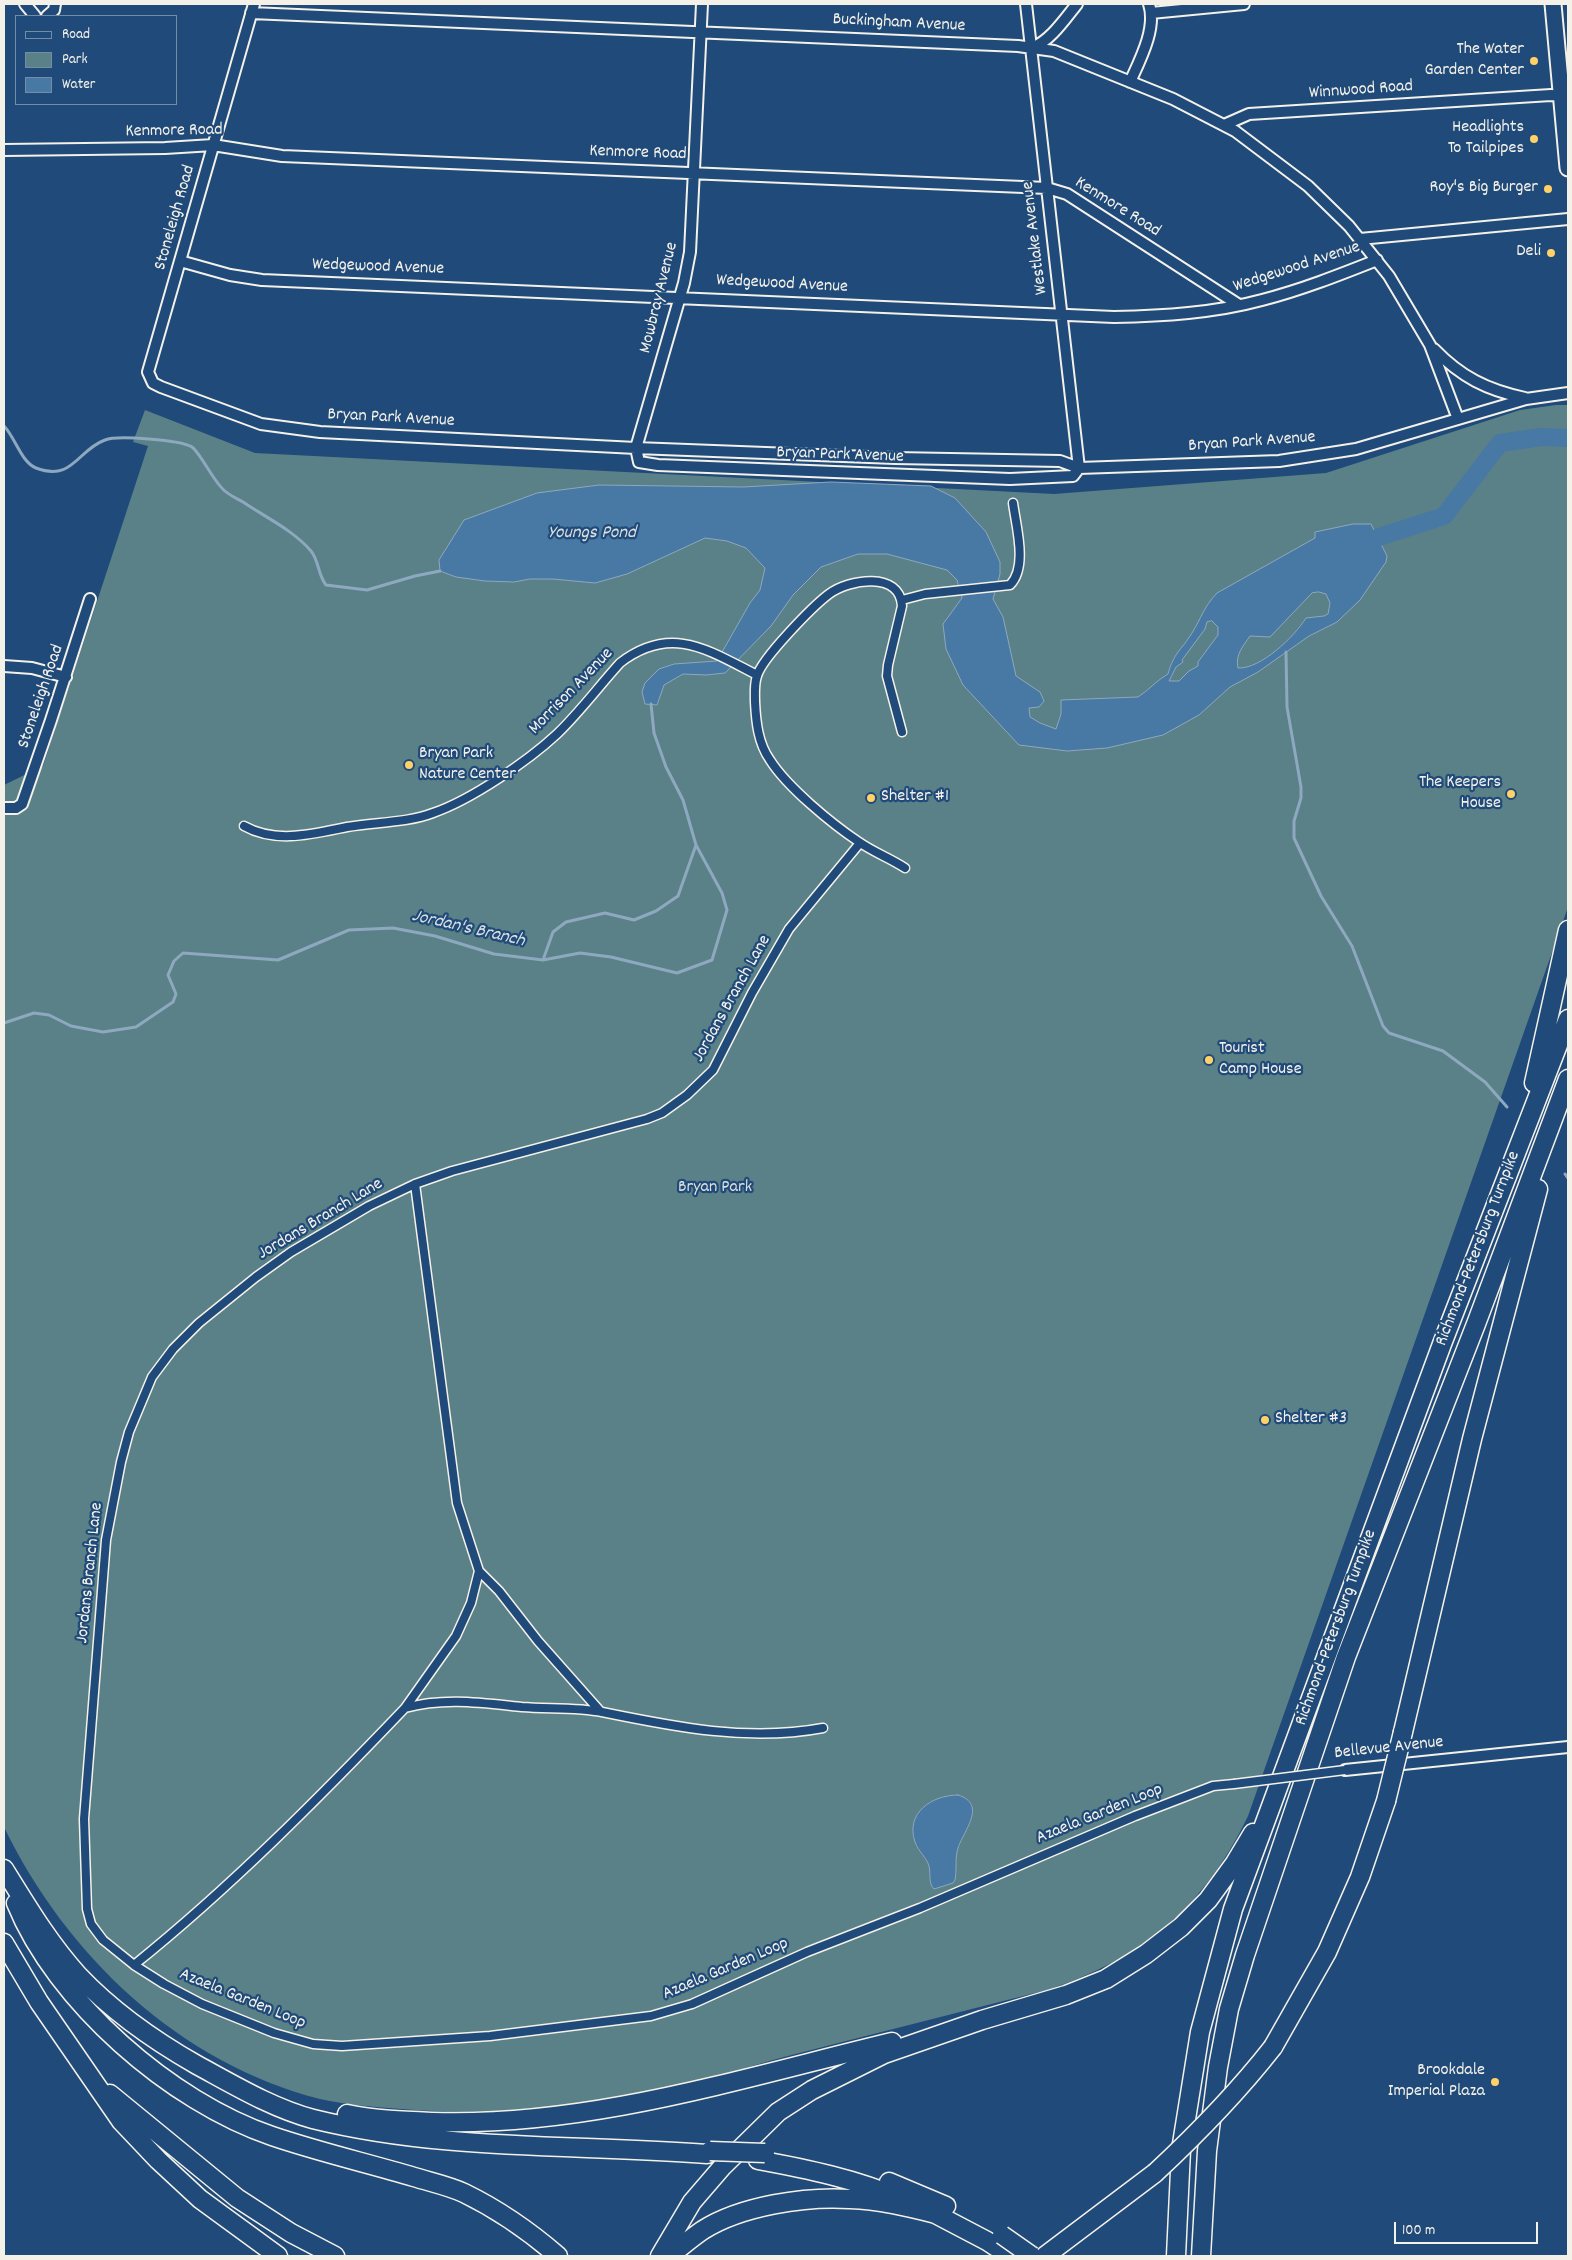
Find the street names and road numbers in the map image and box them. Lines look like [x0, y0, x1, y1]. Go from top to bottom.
street label: Buckingham Avenue [832, 10, 966, 38]
street label: Winnwood Road [1308, 77, 1414, 105]
street label: Kenmore Road [125, 120, 223, 144]
street label: Kenmore Road [589, 142, 687, 166]
street label: Stoneleigh Road [151, 163, 201, 273]
street label: Kenmore Road [1070, 173, 1164, 243]
street label: Westlake Avenue [1018, 180, 1054, 296]
street label: Wedgewood Avenue [1231, 237, 1363, 299]
street label: Mowbray Avenue [636, 240, 684, 356]
street label: Wedgewood Avenue [312, 255, 444, 281]
street label: Wedgewood Avenue [716, 271, 848, 299]
street label: Bryan Park Avenue [327, 405, 455, 433]
street label: Bryan Park Avenue [1188, 428, 1316, 458]
street label: Bryan Park Avenue [776, 443, 904, 469]
street label: Stoneleigh Road [14, 642, 70, 752]
street label: Morrison Avenue [525, 644, 619, 740]
street label: Jordans Branch Lane [689, 932, 777, 1066]
street label: Richmond-Petersburg Turnpike [1432, 1149, 1526, 1349]
street label: Jordans Branch Lane [255, 1174, 387, 1266]
street label: Jordans Branch Lane [73, 1501, 109, 1645]
street label: Richmond-Petersburg Turnpike [1291, 1527, 1383, 1729]
street label: Bellevue Avenue [1333, 1733, 1445, 1765]
street label: Azaela Garden Loop [1034, 1780, 1166, 1850]
street label: Azaela Garden Loop [660, 1934, 792, 2006]
street label: Azaela Garden Loop [176, 1965, 308, 2035]

